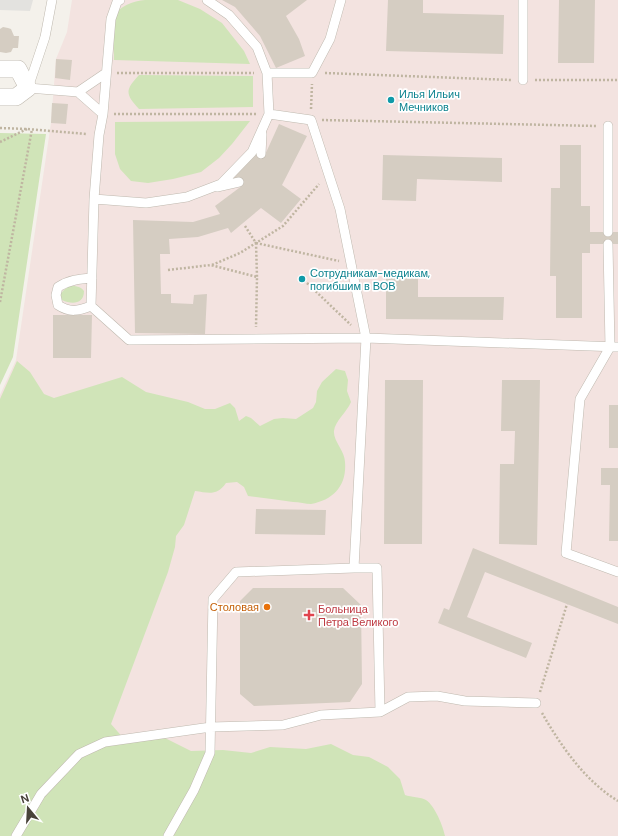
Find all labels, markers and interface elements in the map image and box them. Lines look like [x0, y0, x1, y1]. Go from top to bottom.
place label: Илья Ильич Мечников [399, 87, 460, 114]
marker: Илья Ильич Мечников [386, 95, 396, 105]
place label: Сотрудникам-медикам, погибшим в ВОВ [310, 266, 430, 293]
marker: Сотрудникам-медикам, погибшим в ВОВ [297, 274, 307, 284]
place label: Столовая [210, 600, 259, 614]
marker: Столовая [262, 602, 272, 612]
place label: Больница Петра Великого [318, 602, 398, 629]
marker: Больница Петра Великого [303, 609, 315, 621]
north arrow [8, 788, 48, 828]
text: N [19, 791, 31, 806]

